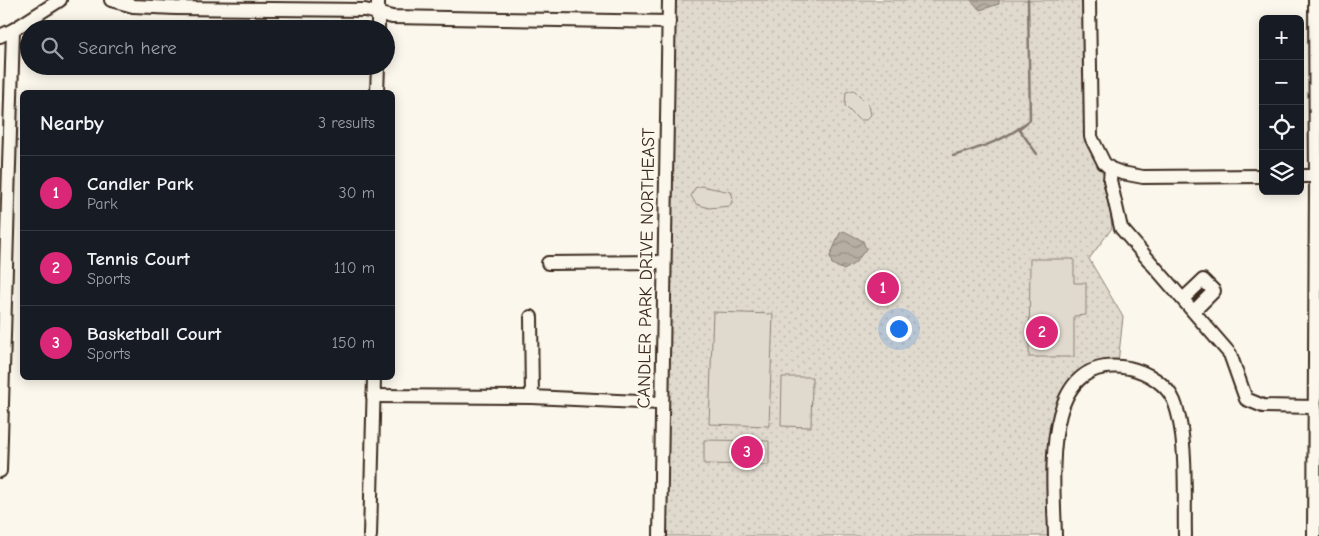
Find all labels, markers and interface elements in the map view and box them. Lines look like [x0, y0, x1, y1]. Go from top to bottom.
map controls [1259, 15, 1304, 195]
button: + [1259, 15, 1304, 60]
search box [20, 20, 395, 75]
icon: search [38, 34, 66, 62]
text: Search here [78, 37, 177, 59]
button: − [1259, 60, 1304, 105]
button: locate [1259, 105, 1304, 150]
text: Nearby [40, 111, 104, 135]
text: 3 results [318, 114, 375, 132]
street label: CANDLER PARK DRIVE NORTHEAST [634, 127, 659, 409]
button: layers [1259, 150, 1304, 195]
text: Candler Park [87, 173, 194, 195]
text: 1 [53, 184, 59, 202]
text: 30 m [339, 184, 375, 202]
text: Park [87, 195, 118, 213]
text: Tennis Court [87, 248, 190, 270]
text: 2 [52, 259, 60, 277]
text: 110 m [334, 259, 375, 277]
pin: 1 [867, 269, 899, 307]
text: Sports [87, 270, 130, 288]
pin: 2 [1026, 313, 1058, 351]
your location [886, 316, 912, 342]
text: Basketball Court [87, 323, 221, 345]
text: 3 [52, 334, 60, 352]
text: 150 m [332, 334, 375, 352]
text: Sports [87, 345, 130, 363]
pin: 3 [731, 433, 763, 471]

